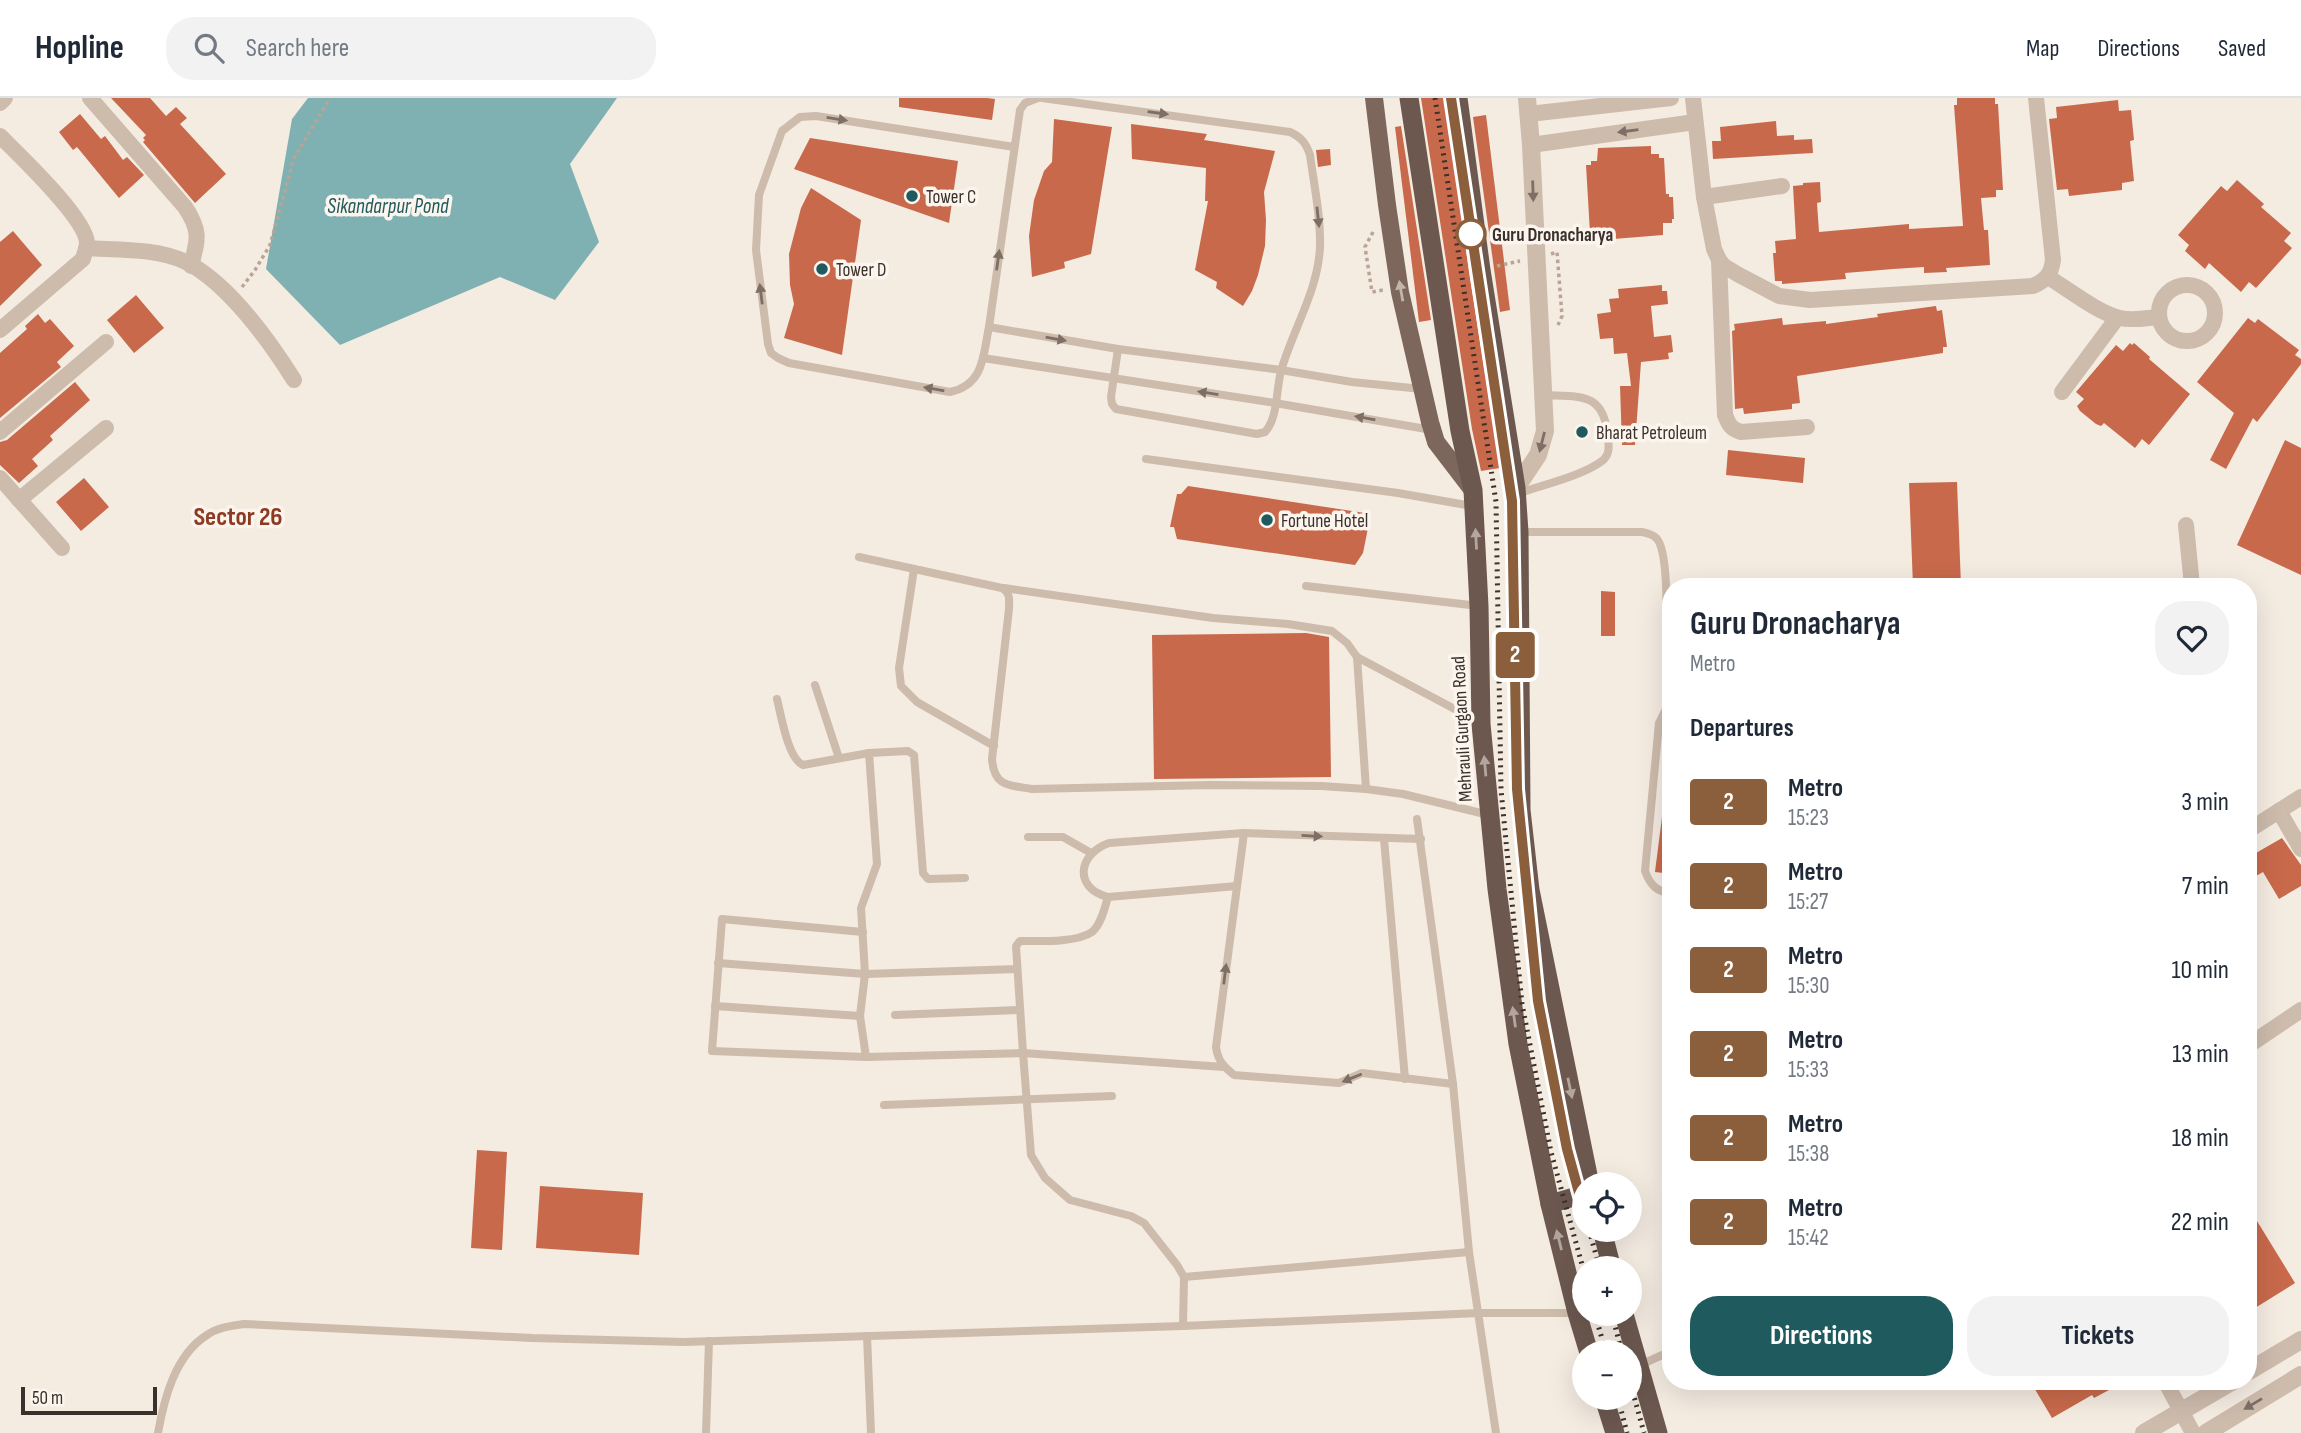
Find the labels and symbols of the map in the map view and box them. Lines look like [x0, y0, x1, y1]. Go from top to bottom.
one-way arrow [1148, 108, 1170, 119]
one-way arrow [826, 114, 848, 125]
one-way arrow [1617, 126, 1639, 137]
one-way arrow [1528, 180, 1539, 202]
place label: Tower C [926, 186, 976, 209]
marker: Tower C [904, 188, 920, 204]
water label: Sikandarpur Pond [327, 194, 450, 219]
one-way arrow [1312, 206, 1323, 228]
marker: Guru Dronacharya [1456, 219, 1486, 249]
place label: Guru Dronacharya [1492, 224, 1613, 247]
one-way arrow [993, 248, 1004, 270]
place label: Tower D [836, 259, 886, 282]
marker: Tower D [814, 261, 830, 277]
one-way arrow [1395, 280, 1406, 302]
one-way arrow [756, 283, 767, 305]
one-way arrow [1046, 334, 1068, 345]
one-way arrow [923, 383, 945, 394]
one-way arrow [1197, 387, 1219, 398]
one-way arrow [1354, 412, 1376, 423]
place label: Bharat Petroleum [1596, 422, 1707, 445]
marker: Bharat Petroleum [1574, 424, 1590, 440]
one-way arrow [1536, 431, 1547, 453]
district label: Sector 26 [193, 502, 283, 533]
place label: Fortune Hotel [1281, 510, 1368, 533]
marker: Fortune Hotel [1259, 512, 1275, 528]
one-way arrow [1471, 528, 1482, 550]
line badge: 2 [1492, 632, 1538, 678]
street label: Mehrauli Gurgaon Road [1447, 656, 1478, 802]
one-way arrow [1479, 755, 1490, 777]
one-way arrow [1301, 830, 1323, 841]
one-way arrow [1220, 963, 1231, 985]
one-way arrow [1509, 1005, 1520, 1027]
one-way arrow [1342, 1072, 1362, 1084]
one-way arrow [1565, 1077, 1576, 1099]
one-way arrow [1553, 1229, 1564, 1251]
scale bar [21, 1384, 158, 1416]
one-way arrow [2244, 1398, 2263, 1410]

